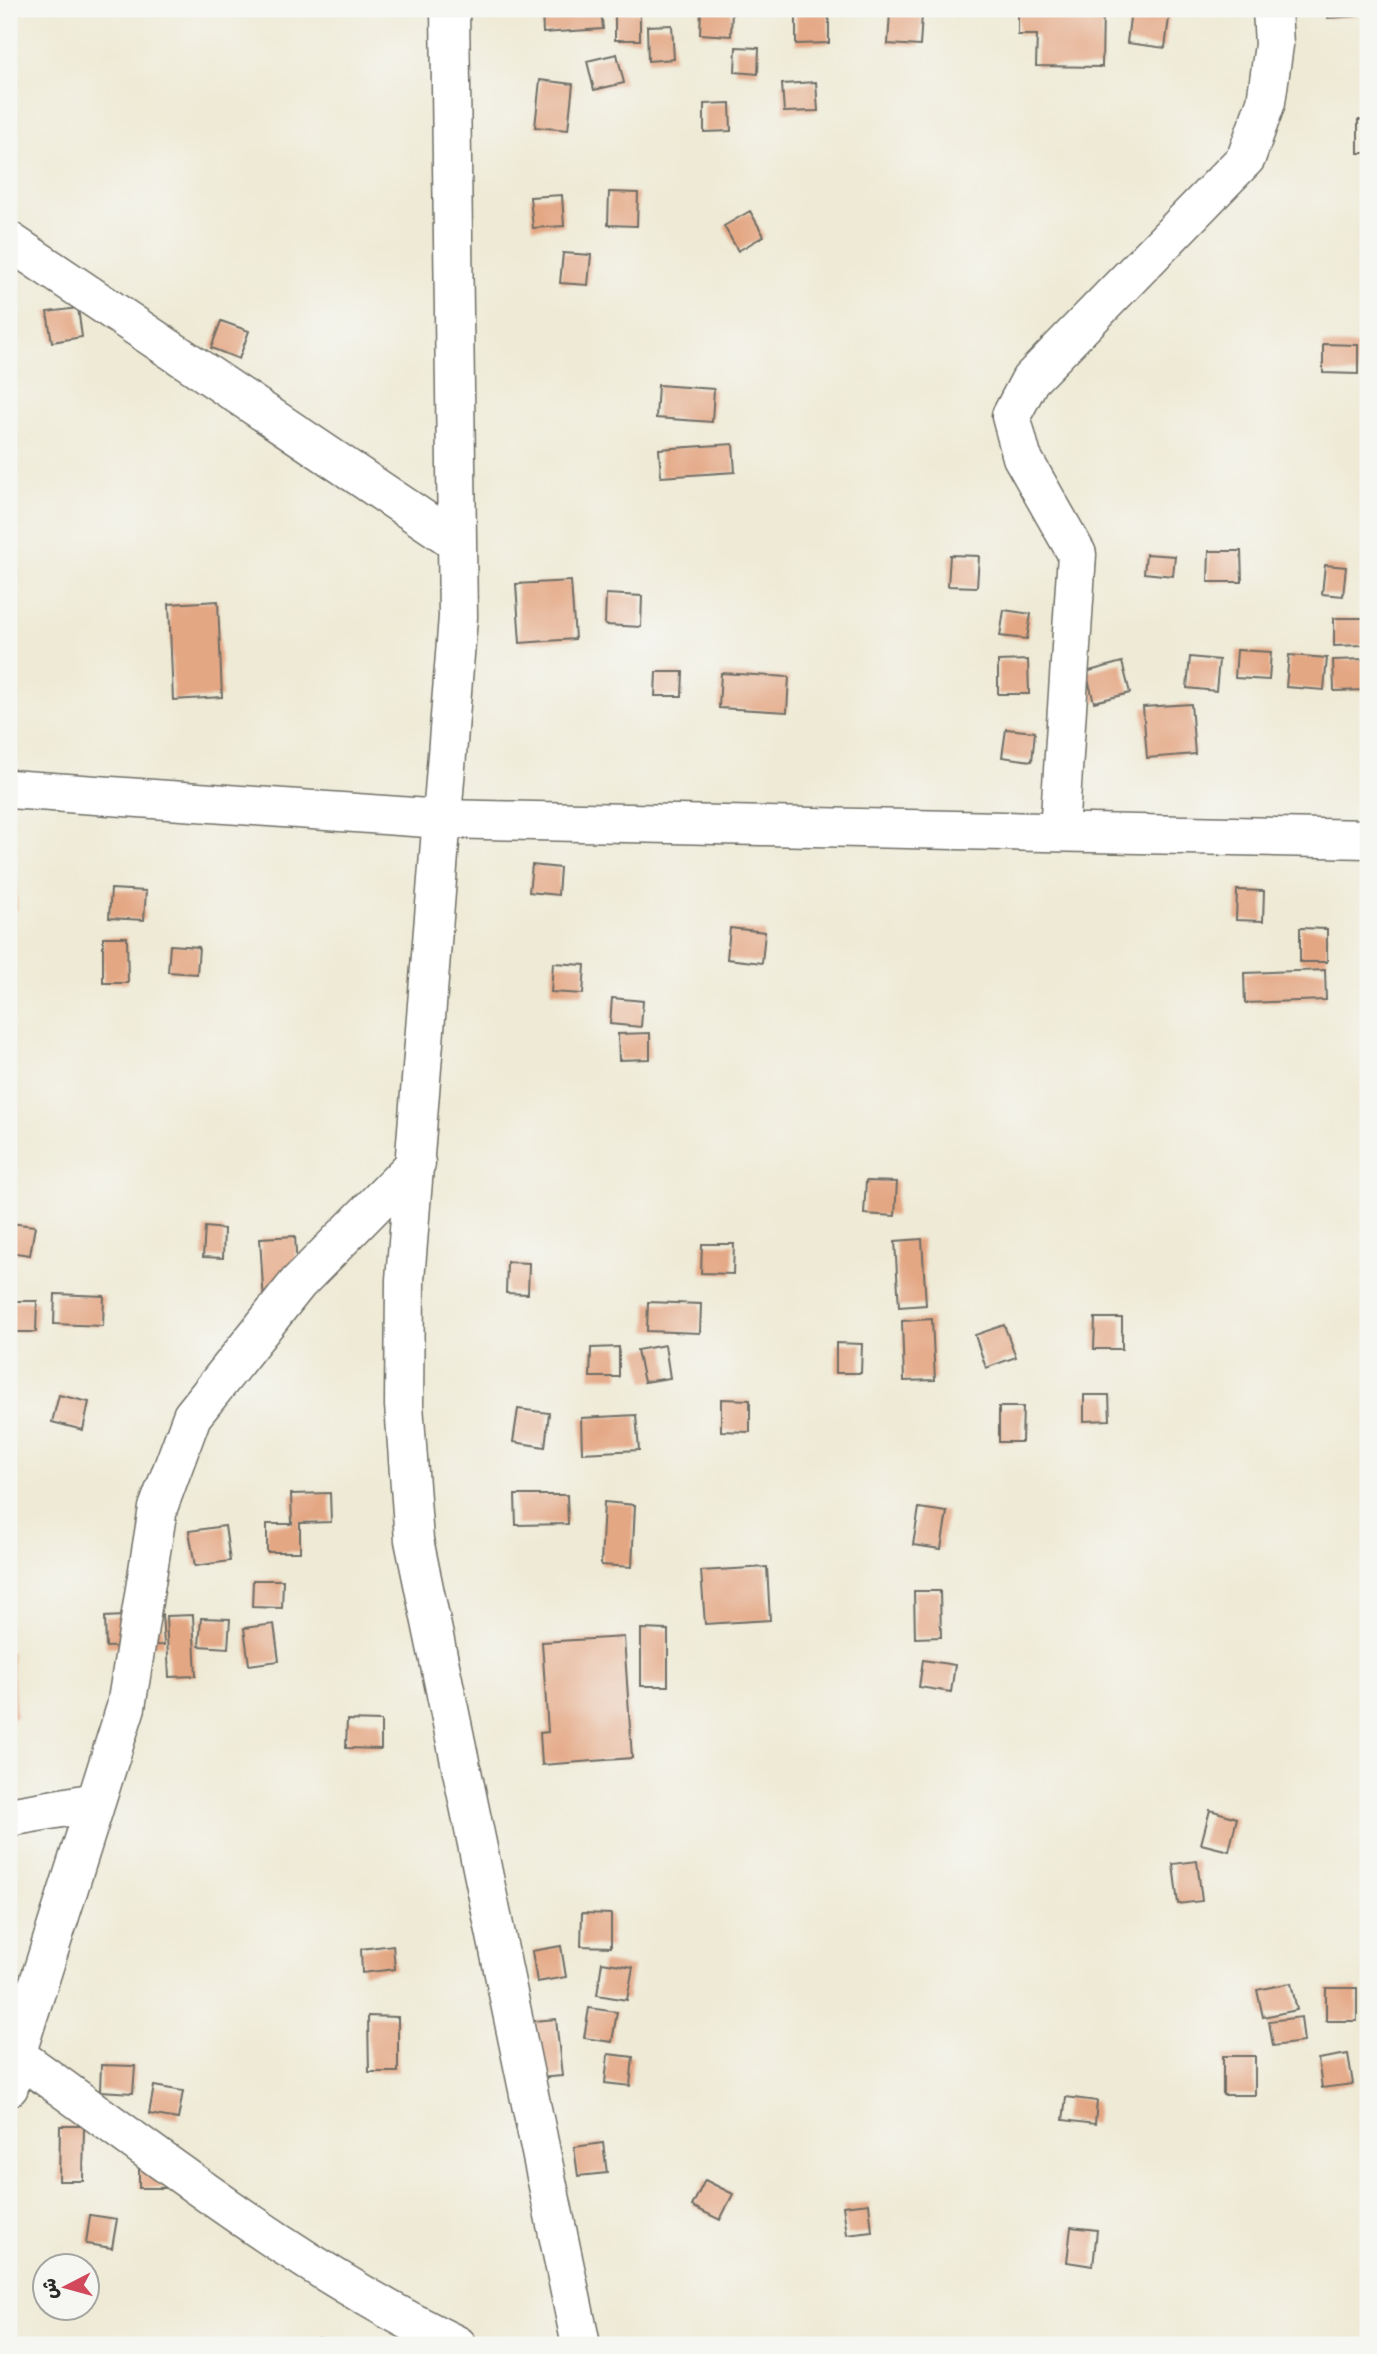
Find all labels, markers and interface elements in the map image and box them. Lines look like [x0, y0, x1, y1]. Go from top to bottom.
north arrow [32, 2252, 102, 2322]
text: ش [32, 2277, 67, 2301]

